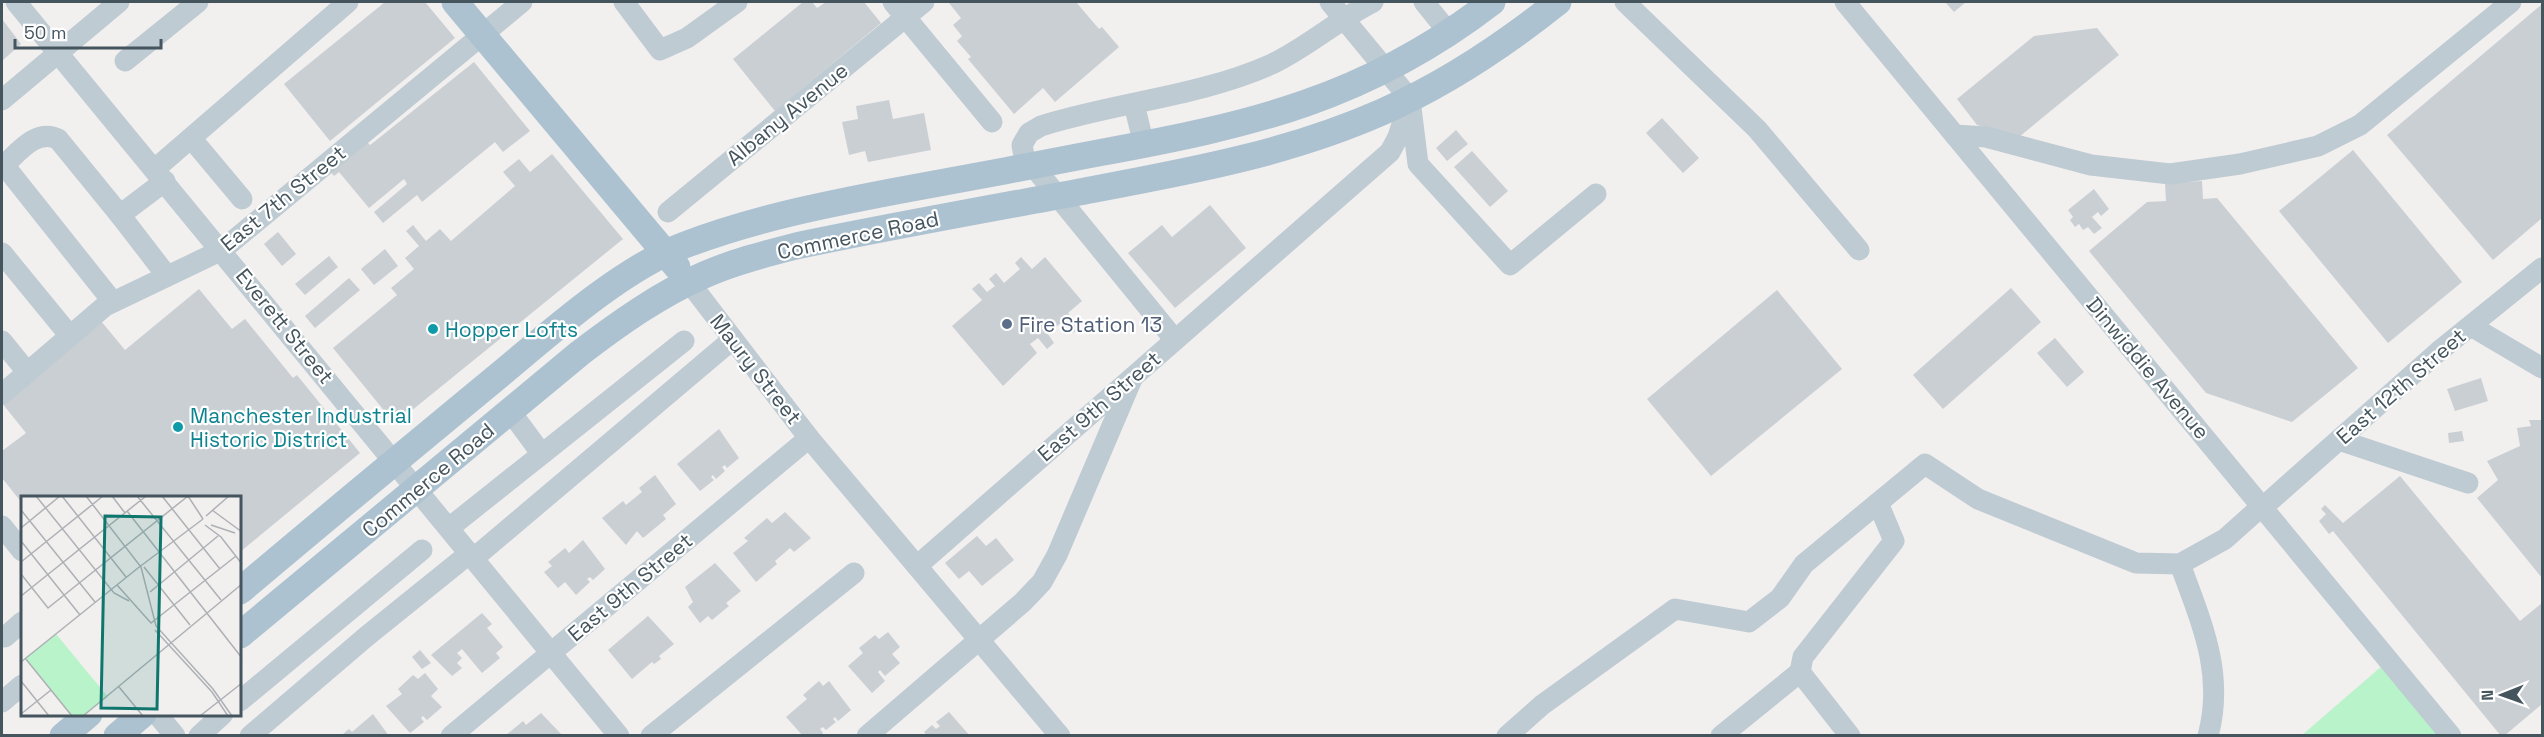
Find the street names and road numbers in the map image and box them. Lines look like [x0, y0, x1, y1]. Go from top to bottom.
street label: Albany Avenue [721, 57, 853, 171]
street label: East 7th Street [215, 139, 351, 257]
street label: Commerce Road [775, 205, 941, 265]
street label: Everett Street [230, 263, 340, 389]
street label: Dinwiddie Avenue [2081, 291, 2215, 445]
street label: Maury Street [704, 308, 808, 430]
street label: East 12th Street [2331, 322, 2471, 450]
street label: East 9th Street [1032, 345, 1166, 467]
street label: Commerce Road [356, 417, 500, 543]
street label: East 9th Street [562, 527, 698, 647]

